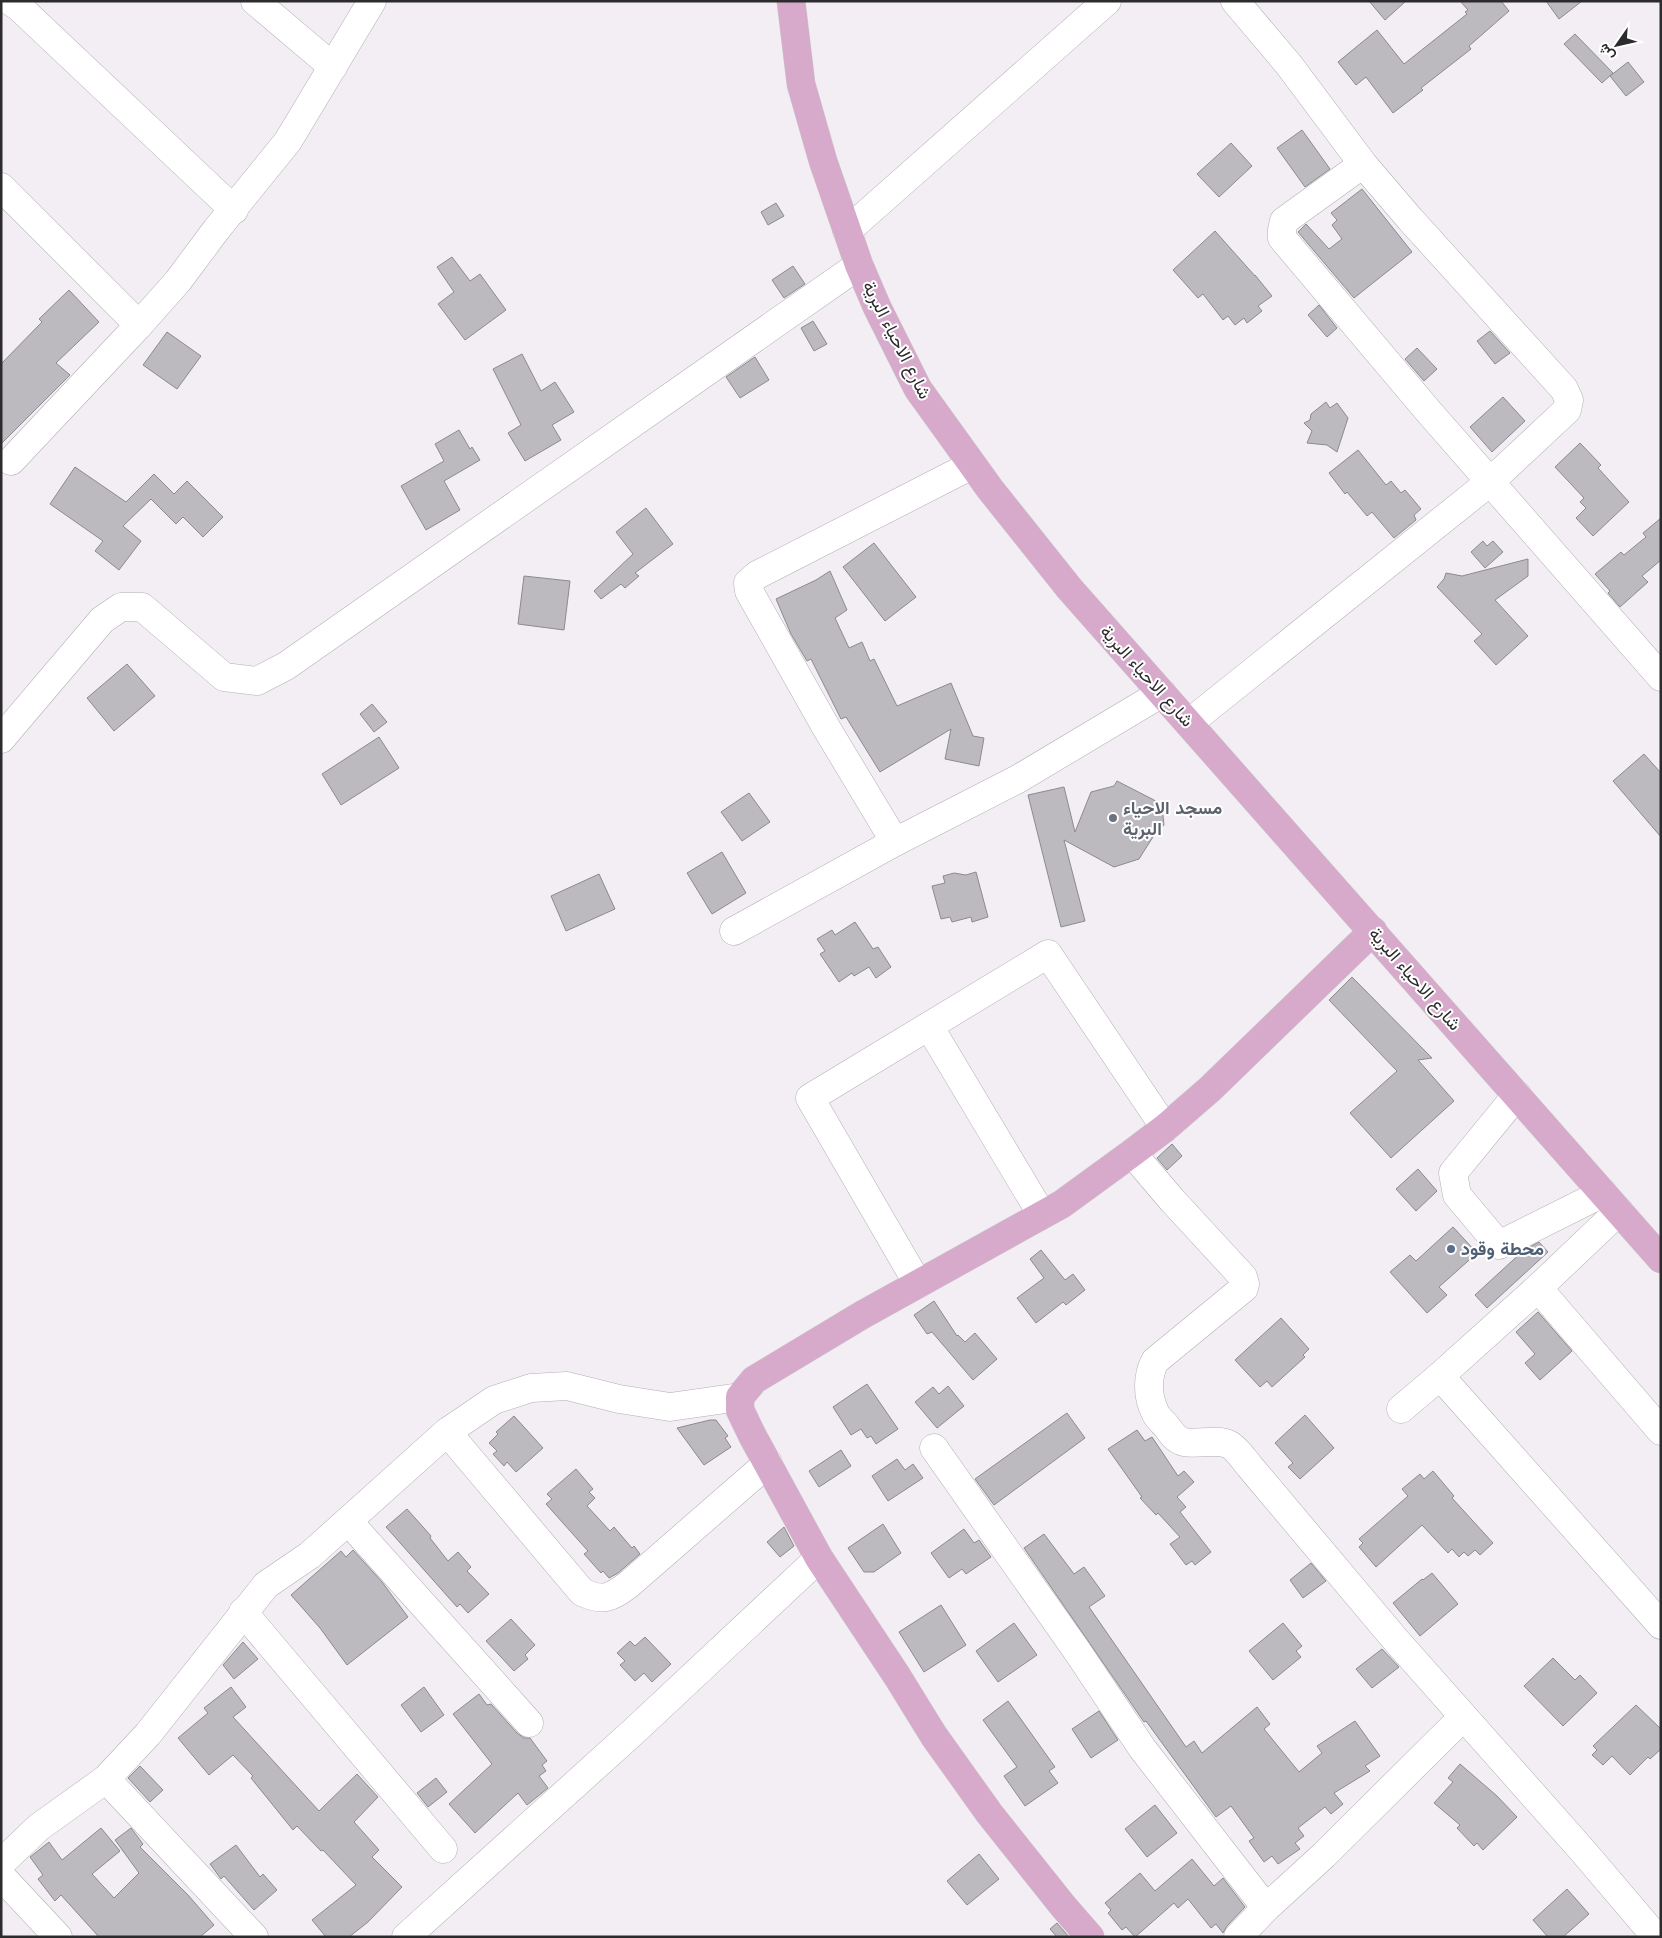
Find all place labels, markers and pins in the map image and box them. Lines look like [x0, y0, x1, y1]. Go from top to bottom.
place label: مسجد الاحياء البرية [1123, 795, 1222, 842]
marker: مسجد الاحياء البرية [1107, 812, 1119, 824]
place label: محطة وقود [1461, 1236, 1544, 1262]
marker: محطة وقود [1445, 1243, 1457, 1255]

